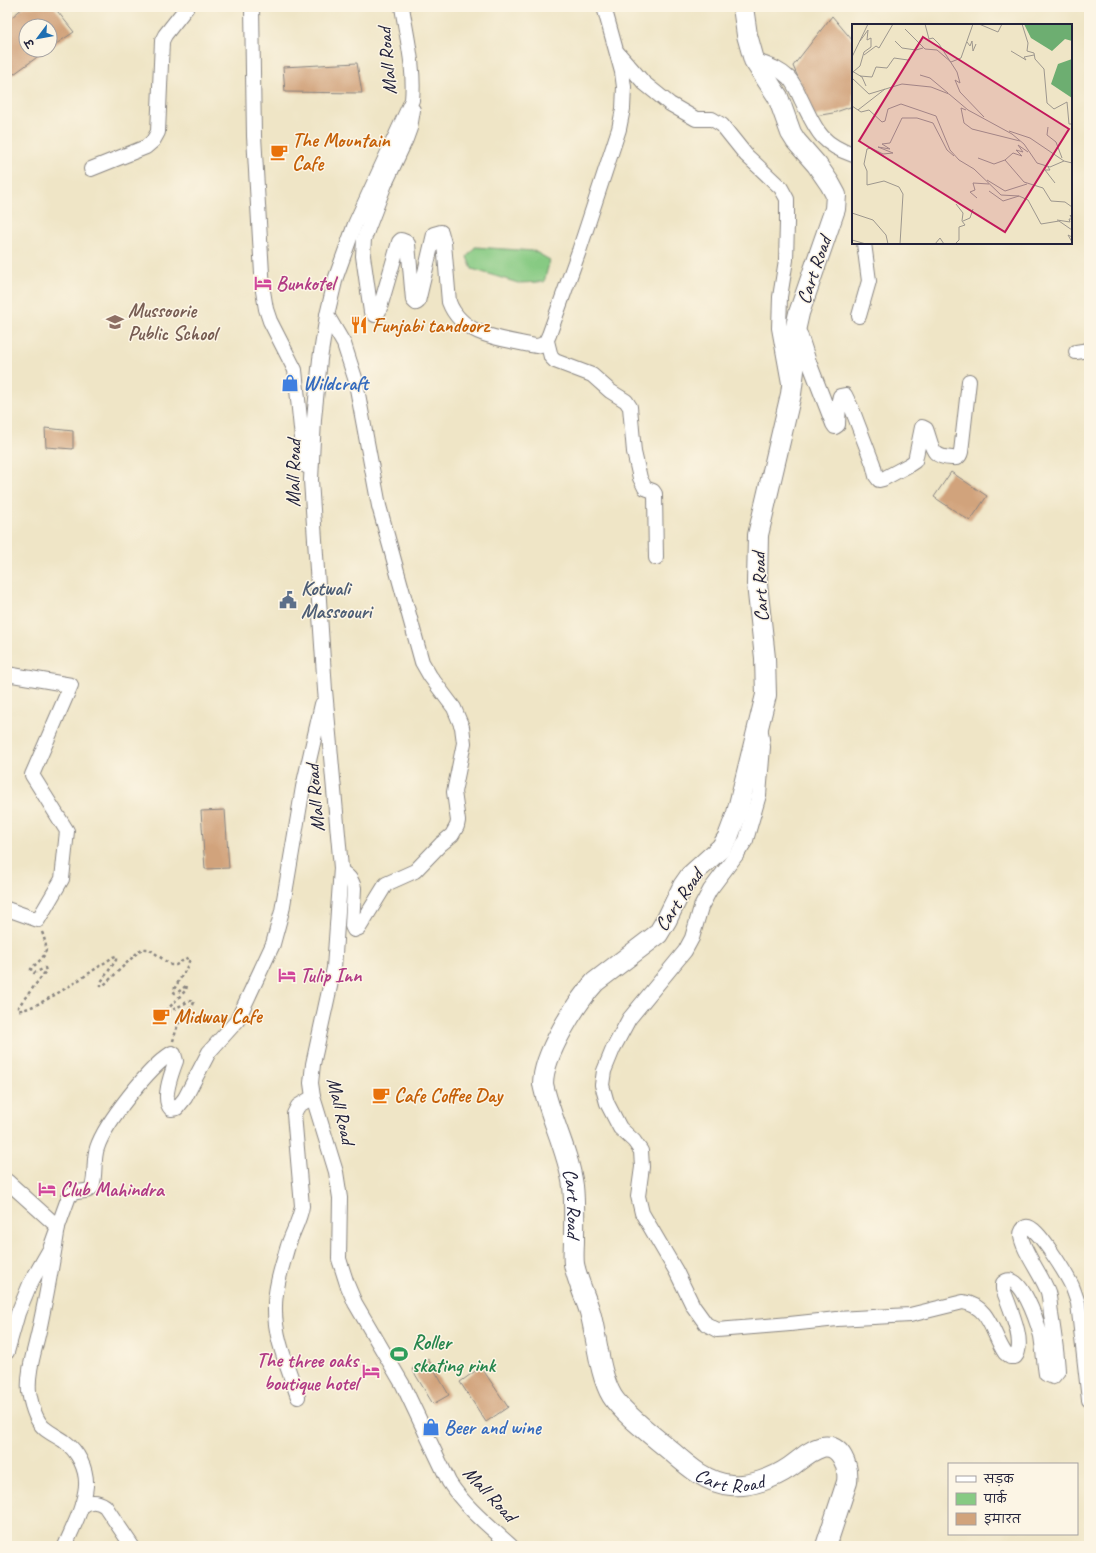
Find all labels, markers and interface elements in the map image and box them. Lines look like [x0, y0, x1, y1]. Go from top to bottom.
north arrow [18, 18, 58, 58]
street label: Mall Road [371, 23, 402, 96]
inset map [852, 24, 1072, 244]
text: उ [21, 35, 38, 51]
place label: The Mountain Cafe [292, 128, 390, 176]
cafe icon: The Mountain Cafe [269, 142, 289, 162]
street label: Cart Road [791, 230, 838, 307]
place label: Bunkotel [276, 271, 339, 296]
hotel icon: Bunkotel [253, 273, 273, 293]
place label: Mussoorie Public School [128, 298, 220, 346]
school or university icon: Mussoorie Public School [105, 312, 125, 332]
place label: Funjabi tandoorz [372, 313, 491, 338]
restaurant icon: Funjabi tandoorz [349, 315, 369, 335]
place label: Wildcraft [303, 371, 371, 396]
shop icon: Wildcraft [280, 373, 300, 393]
street label: Mall Road [281, 436, 306, 507]
street label: Cart Road [746, 548, 774, 623]
place label: Kotwali Massoouri [301, 576, 375, 624]
public building icon: Kotwali Massoouri [278, 590, 298, 610]
street label: Mall Road [299, 760, 330, 833]
street label: Cart Road [649, 861, 711, 936]
place label: Tulip Inn [300, 963, 362, 988]
hotel icon: Tulip Inn [277, 965, 297, 985]
place label: Midway Cafe [174, 1004, 264, 1029]
cafe icon: Midway Cafe [151, 1006, 171, 1026]
street label: Mall Road [321, 1075, 362, 1150]
place label: Cafe Coffee Day [394, 1083, 504, 1108]
cafe icon: Cafe Coffee Day [371, 1085, 391, 1105]
street label: Cart Road [557, 1166, 587, 1241]
place label: Club Mahindra [60, 1177, 166, 1202]
hotel icon: Club Mahindra [37, 1179, 57, 1199]
place label: Roller skating rink [412, 1330, 497, 1378]
sports icon: Roller skating rink [389, 1344, 409, 1364]
place label: The three oaks boutique hotel [256, 1348, 361, 1396]
hotel icon: The three oaks boutique hotel [361, 1361, 381, 1381]
place label: Beer and wine [444, 1415, 542, 1440]
shop icon: Beer and wine [421, 1417, 441, 1437]
street label: Mall Road [458, 1461, 524, 1530]
street label: Cart Road [691, 1462, 770, 1498]
legend [948, 1463, 1078, 1535]
text: सड़क [983, 1471, 1015, 1487]
text: पार्क [983, 1489, 1008, 1507]
text: इमारत [984, 1511, 1022, 1527]

